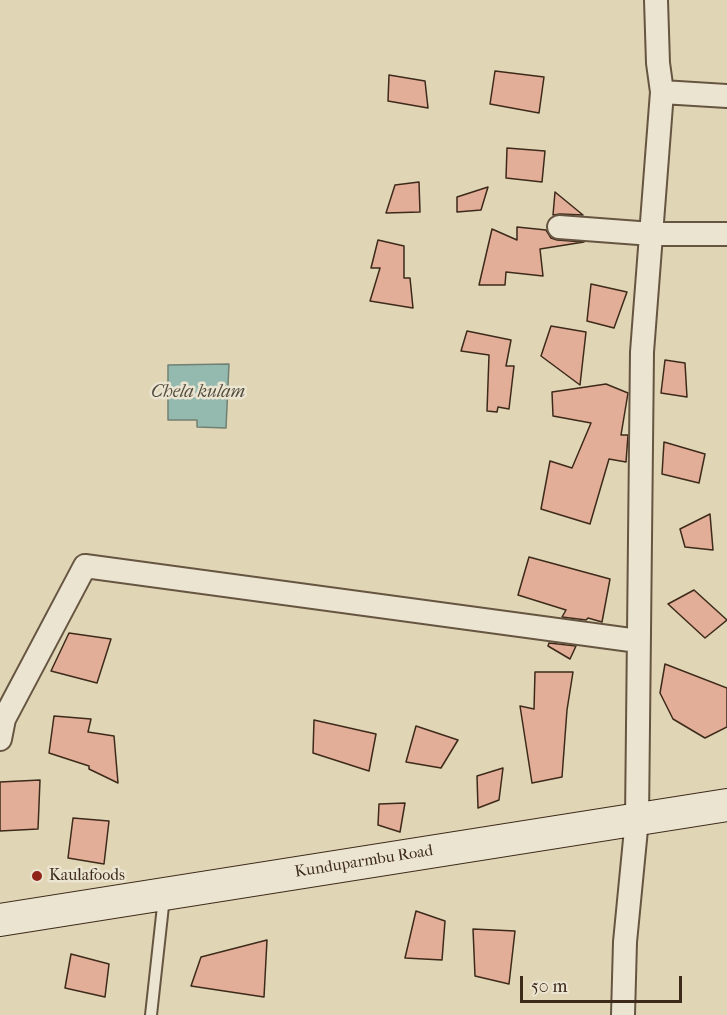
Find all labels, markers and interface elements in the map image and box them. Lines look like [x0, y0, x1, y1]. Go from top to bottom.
water label: Chela kulam [151, 382, 245, 404]
street label: Kunduparmbu Road [293, 842, 435, 882]
place label: Kaulafoods [49, 866, 125, 886]
marker: Kaulafoods [30, 869, 44, 883]
scale bar [523, 964, 685, 1002]
text: 50 m [531, 976, 567, 997]

